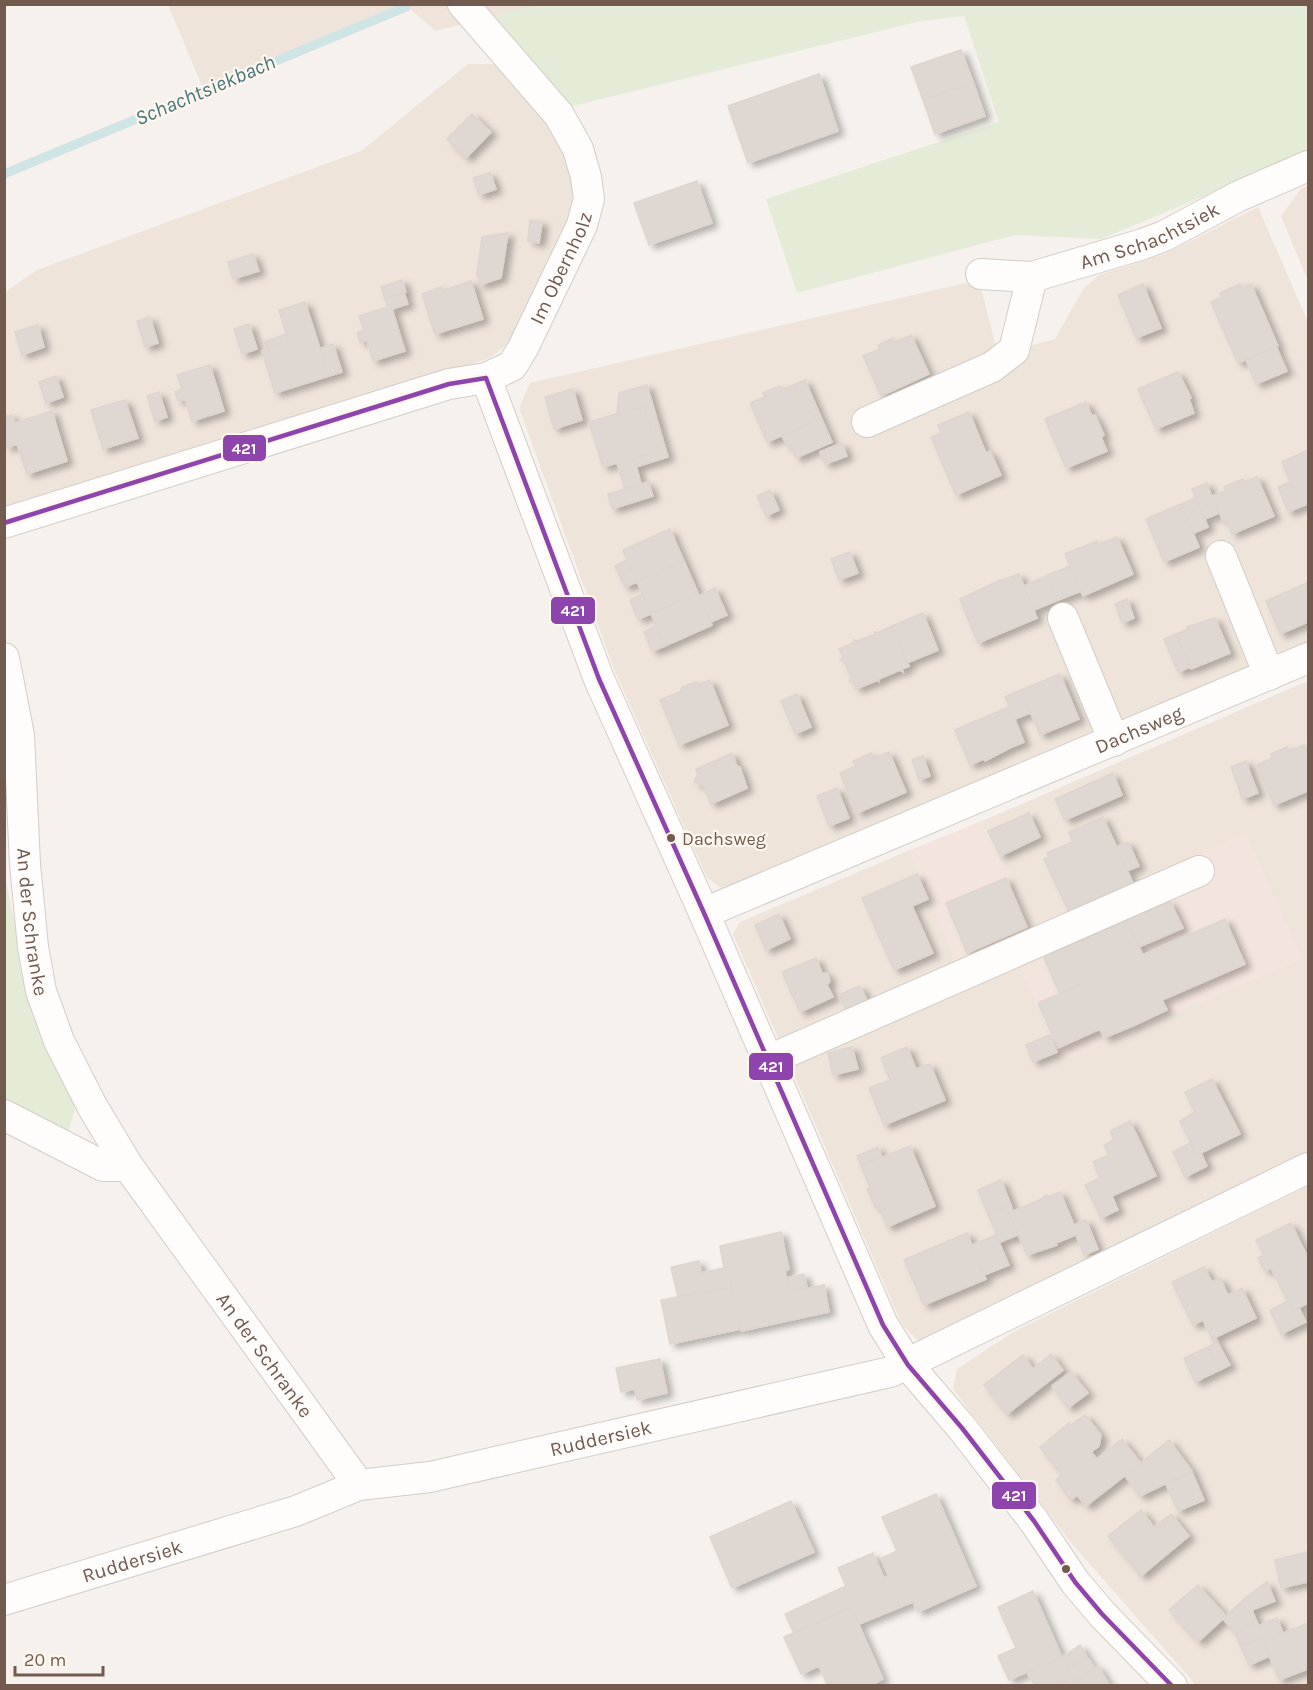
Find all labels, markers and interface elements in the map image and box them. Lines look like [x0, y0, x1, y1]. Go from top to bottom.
water label: Schachtsiekbach [131, 50, 279, 130]
street label: Am Schachtsiek [1077, 198, 1223, 274]
street label: Im Obernholz [525, 210, 597, 328]
line badge: 421 [222, 434, 267, 462]
text: 421 [232, 439, 256, 458]
line badge: 421 [550, 596, 596, 625]
text: 421 [561, 601, 585, 620]
street label: Dachsweg [1092, 701, 1186, 759]
place label: Dachsweg [682, 828, 766, 850]
marker: Dachsweg [665, 832, 677, 844]
street label: An der Schranke [12, 847, 53, 998]
line badge: 421 [748, 1052, 794, 1081]
text: 421 [759, 1057, 783, 1076]
street label: An der Schranke [211, 1288, 317, 1422]
street label: Ruddersiek [548, 1416, 654, 1461]
line badge: 421 [991, 1481, 1037, 1510]
text: 421 [1002, 1486, 1026, 1505]
street label: Ruddersiek [79, 1535, 185, 1588]
unlabelled marker [1060, 1563, 1072, 1575]
scale bar [15, 1639, 104, 1677]
text: 20 m [24, 1649, 66, 1671]

